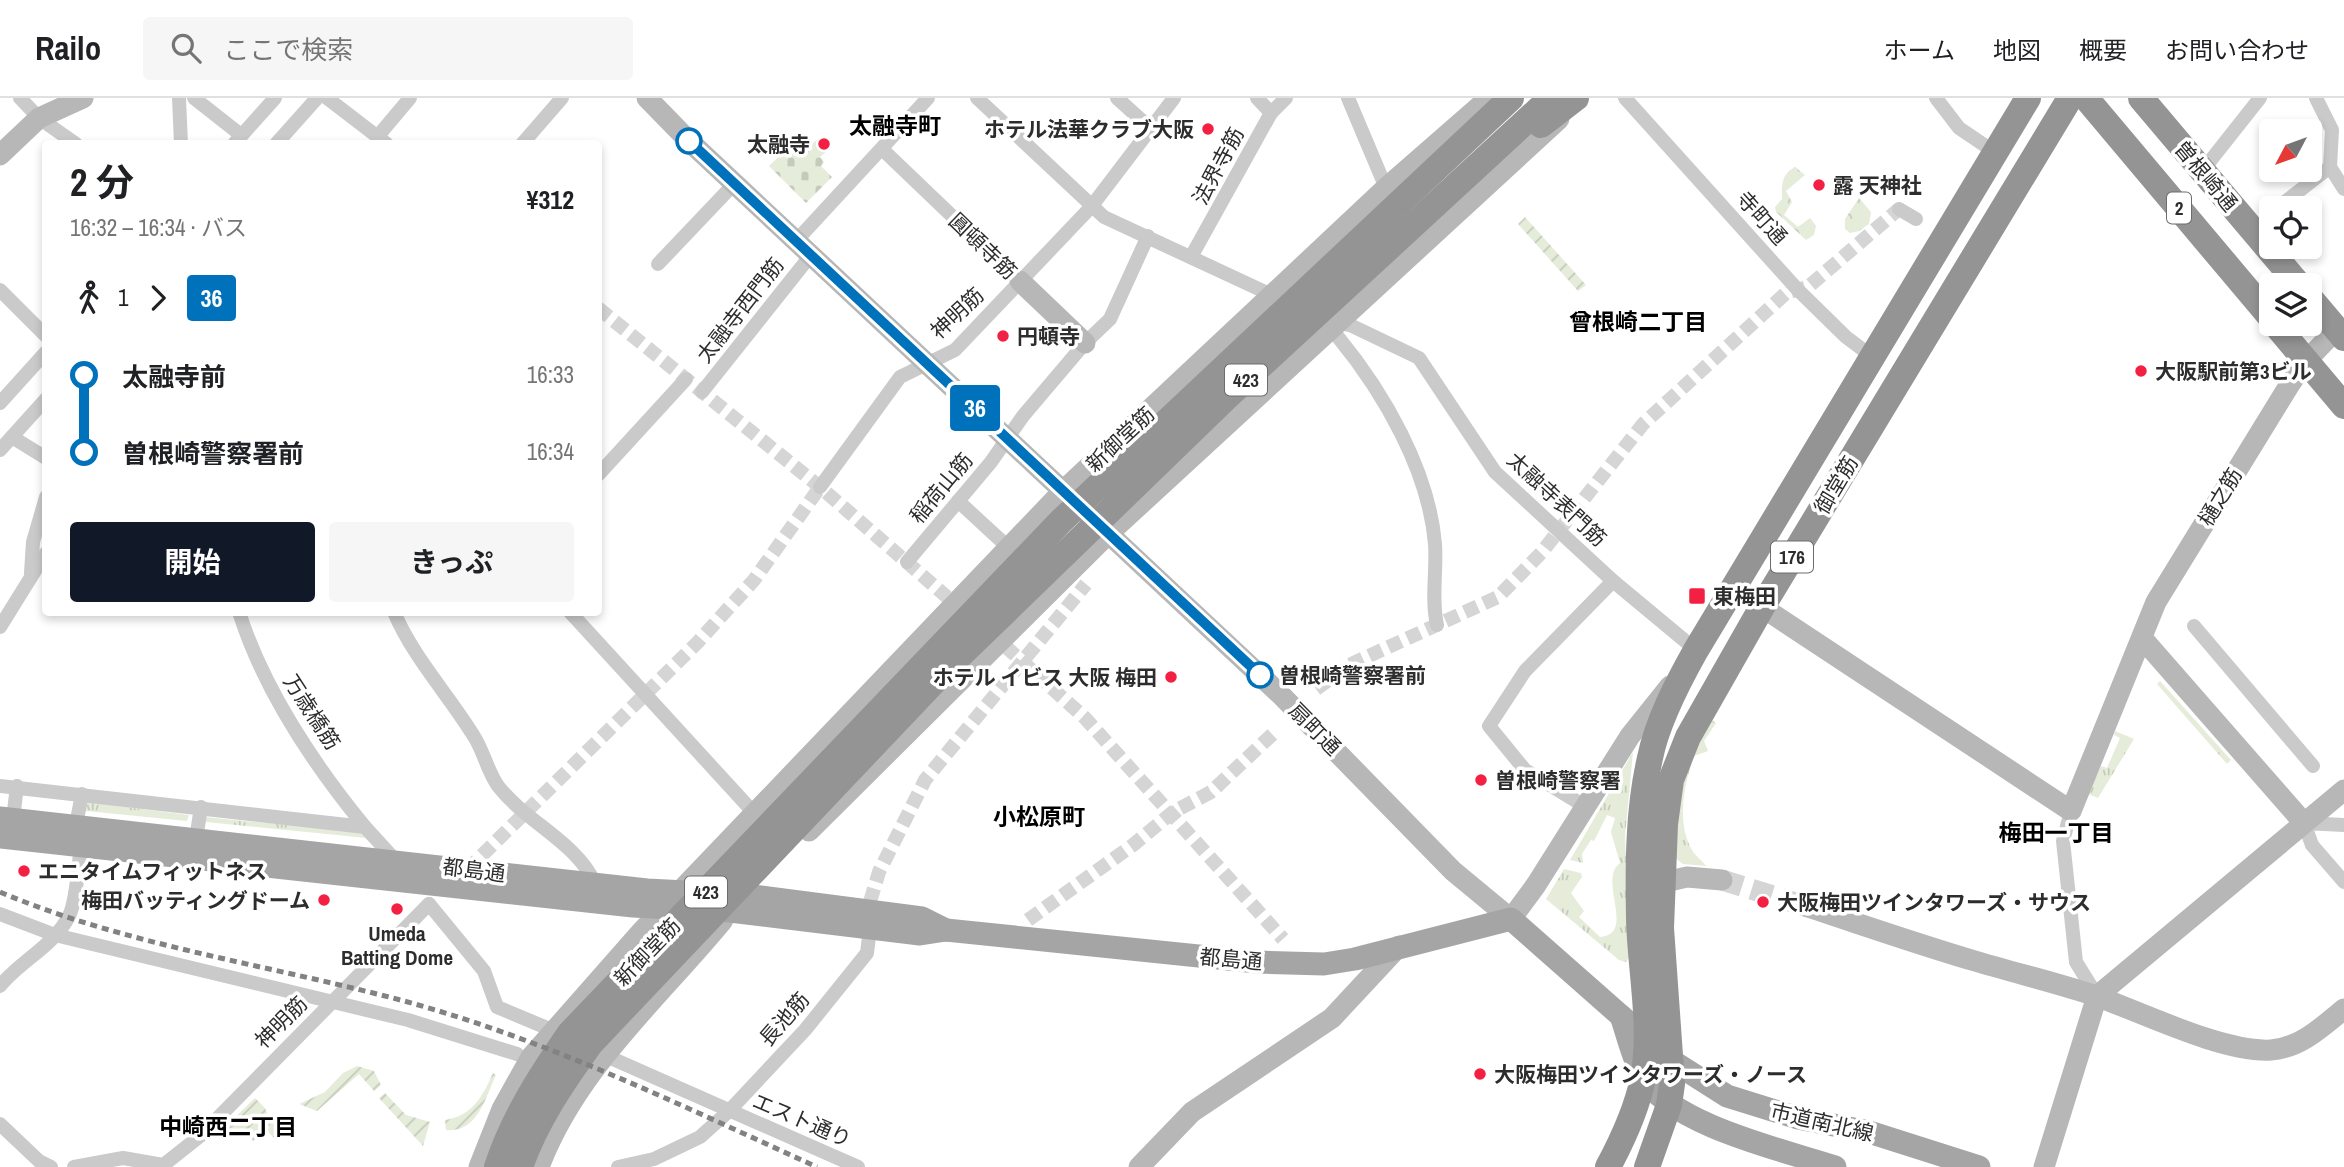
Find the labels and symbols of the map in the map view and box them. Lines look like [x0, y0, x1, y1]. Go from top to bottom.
district label: 太融寺町 [849, 110, 941, 141]
place label: ホテル法華クラブ大阪 [984, 115, 1194, 144]
north arrow [2259, 119, 2322, 182]
marker: ホテル法華クラブ大阪 [1200, 121, 1216, 137]
street label: 法界寺筋 [1185, 122, 1251, 210]
unlabelled marker [676, 128, 702, 154]
place label: 太融寺 [747, 130, 810, 159]
street label: 曽根崎通 [2168, 135, 2244, 217]
marker: 太融寺 [816, 136, 832, 152]
place label: 露 天神社 [1833, 171, 1922, 200]
marker: 露 天神社 [1811, 177, 1827, 193]
street label: 寺町通 [1730, 185, 1794, 251]
road number: 2 [2167, 192, 2191, 223]
street label: 圓頓寺筋 [943, 206, 1023, 286]
street label: 太融寺西門筋 [690, 251, 790, 369]
street label: 神明筋 [924, 281, 990, 345]
district label: 曾根崎二丁目 [1569, 306, 1707, 337]
place label: 円頓寺 [1017, 322, 1080, 351]
marker: 円頓寺 [995, 328, 1011, 344]
place label: 大阪駅前第3ビル [2155, 357, 2312, 386]
marker: 大阪駅前第3ビル [2133, 363, 2149, 379]
road number: 423 [1225, 364, 1267, 396]
line badge: 36 [944, 385, 1006, 431]
street label: 新御堂筋 [1079, 400, 1161, 478]
street label: 太融寺表門筋 [1501, 445, 1613, 553]
street label: 稲荷山筋 [903, 447, 979, 529]
street label: 御堂筋 [1807, 451, 1865, 519]
street label: 樋之筋 [2191, 463, 2249, 531]
road number: 176 [1771, 542, 1813, 572]
place label: 東梅田 [1713, 582, 1776, 611]
marker: 東梅田 [1687, 586, 1707, 606]
place label: 曽根崎警察署前 [1279, 661, 1426, 690]
marker: 曽根崎警察署前 [1247, 662, 1273, 688]
place label: ホテル イビス 大阪 梅田 [933, 663, 1157, 692]
street label: 万歳橋筋 [277, 669, 347, 755]
marker: ホテル イビス 大阪 梅田 [1163, 669, 1179, 685]
street label: 扇町通 [1282, 696, 1348, 762]
place label: 曽根崎警察署 [1495, 766, 1621, 795]
marker: 曽根崎警察署 [1473, 772, 1489, 788]
district label: 小松原町 [993, 801, 1085, 832]
district label: 梅田一丁目 [1999, 817, 2114, 848]
street label: 都島通 [441, 852, 507, 888]
place label: エニタイムフィットネス [38, 857, 267, 886]
marker: エニタイムフィットネス [16, 863, 32, 879]
road number: 423 [685, 876, 727, 908]
place label: 梅田バッティングドーム [81, 886, 310, 915]
place label: 大阪梅田ツインタワーズ・サウス [1777, 888, 2091, 917]
marker: 梅田バッティングドーム [316, 892, 332, 908]
marker: 大阪梅田ツインタワーズ・サウス [1755, 894, 1771, 910]
marker: Umeda Batting Dome [389, 901, 405, 917]
street label: 新御堂筋 [607, 912, 687, 992]
place label: Umeda Batting Dome [341, 919, 453, 972]
street label: 都島通 [1198, 942, 1264, 976]
street label: 長池筋 [752, 986, 816, 1052]
street label: 神明筋 [248, 989, 314, 1055]
place label: 大阪梅田ツインタワーズ・ノース [1494, 1060, 1807, 1089]
marker: 大阪梅田ツインタワーズ・ノース [1472, 1066, 1488, 1082]
street label: エスト通り [748, 1086, 856, 1154]
street label: 市道南北線 [1768, 1096, 1876, 1148]
district label: 中崎西二丁目 [159, 1111, 297, 1142]

